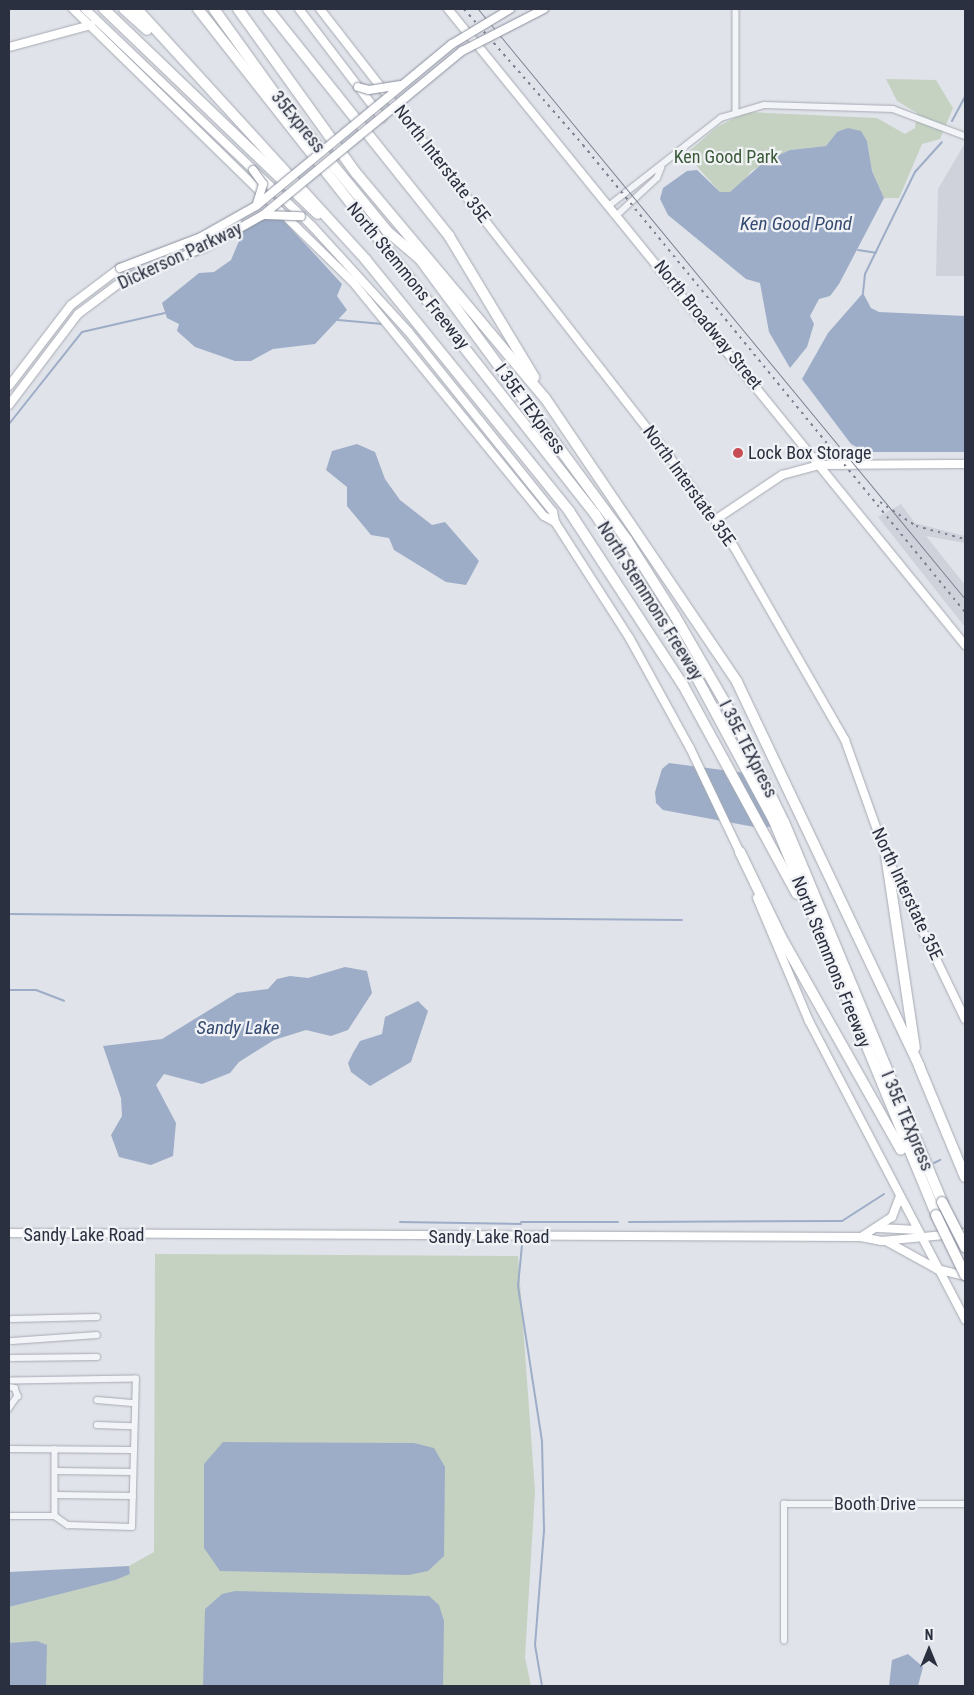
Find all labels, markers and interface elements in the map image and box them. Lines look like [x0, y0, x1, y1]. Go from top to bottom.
street label: 35Express [266, 87, 330, 157]
street label: North Interstate 35E [389, 101, 495, 227]
park label: Ken Good Park [674, 146, 778, 168]
street label: North Stemmons Freeway [342, 198, 474, 354]
water label: Ken Good Pond [740, 213, 852, 235]
street label: Dickerson Parkway [115, 218, 245, 294]
street label: North Broadway Street [649, 256, 767, 394]
street label: I 35E TEXpress [490, 359, 570, 459]
street label: North Interstate 35E [638, 422, 740, 550]
place label: Lock Box Storage [748, 442, 871, 464]
marker: Lock Box Storage [732, 447, 744, 459]
street label: North Stemmons Freeway [592, 518, 708, 684]
street label: I 35E TEXpress [714, 697, 782, 801]
street label: North Interstate 35E [867, 824, 947, 964]
street label: North Stemmons Freeway [787, 873, 875, 1051]
water label: Sandy Lake [197, 1017, 279, 1039]
street label: I 35E TEXpress [876, 1068, 938, 1174]
street label: Sandy Lake Road [23, 1224, 145, 1246]
street label: Sandy Lake Road [428, 1226, 550, 1248]
street label: Booth Drive [834, 1493, 916, 1515]
north arrow [904, 1625, 954, 1675]
text: N [925, 1627, 933, 1643]

